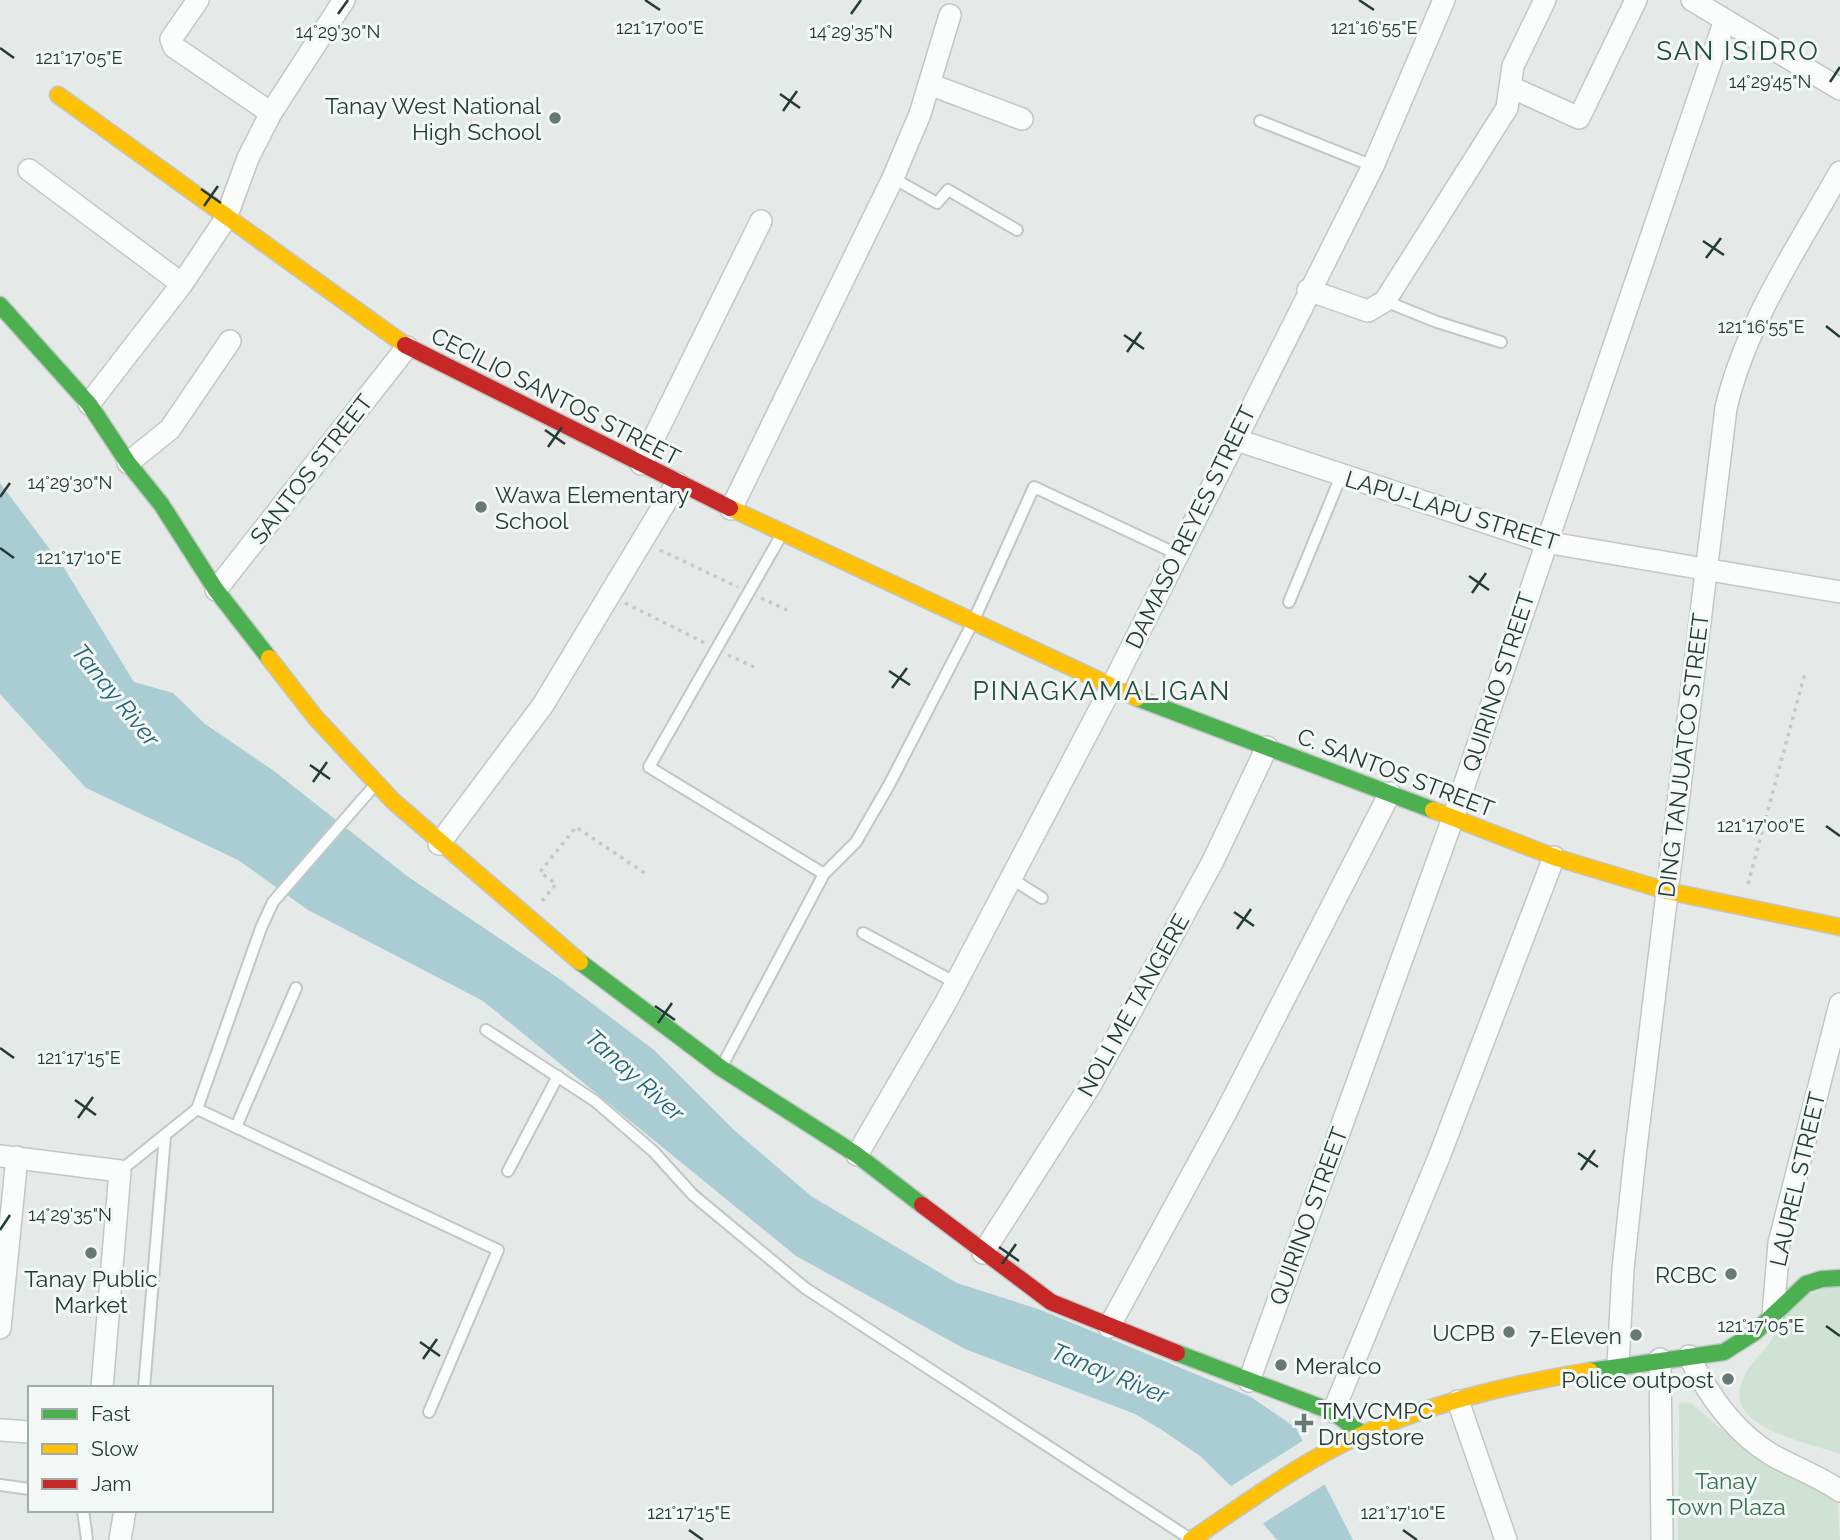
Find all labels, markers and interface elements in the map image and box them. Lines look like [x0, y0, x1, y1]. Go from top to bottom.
text: 121°17'00"E [616, 17, 704, 38]
text: 121°16'55"E [1331, 17, 1417, 38]
text: 14°29'30"N [296, 21, 380, 42]
text: 14°29'35"N [809, 21, 893, 42]
district label: SAN ISIDRO [1656, 36, 1820, 66]
text: 121°17'05"E [36, 47, 122, 68]
text: 14°29'45"N [1729, 71, 1811, 92]
place label: Tanay West National High School [325, 92, 542, 145]
marker: Tanay West National High School [547, 110, 563, 126]
text: 121°16'55"E [1718, 316, 1804, 337]
street label: CECILIO SANTOS STREET [427, 321, 685, 471]
street label: SANTOS STREET [244, 389, 378, 549]
street label: DAMASO REYES STREET [1119, 401, 1261, 653]
street label: LAPU-LAPU STREET [1342, 465, 1562, 555]
text: 14°29'30"N [28, 472, 112, 493]
place label: Wawa Elementary School [495, 481, 689, 534]
marker: Wawa Elementary School [473, 499, 489, 515]
text: 121°17'10"E [37, 547, 121, 568]
street label: QUIRINO STREET [1456, 589, 1540, 775]
street label: DING TANJUATCO STREET [1652, 611, 1714, 899]
water label: Tanay River [66, 638, 167, 753]
district label: PINAGKAMALIGAN [973, 676, 1231, 706]
street label: C. SANTOS STREET [1294, 722, 1498, 822]
text: 121°17'00"E [1717, 815, 1805, 836]
street label: NOLI ME TANGERE [1072, 909, 1194, 1101]
water label: Tanay River [579, 1023, 691, 1128]
text: 121°17'15"E [37, 1047, 121, 1068]
street label: LAUREL STREET [1764, 1089, 1830, 1269]
street label: QUIRINO STREET [1263, 1124, 1353, 1308]
text: 14°29'35"N [28, 1204, 112, 1225]
marker: Tanay Public Market [83, 1245, 99, 1261]
place label: RCBC [1655, 1261, 1717, 1288]
place label: Tanay Public Market [24, 1265, 158, 1318]
marker: RCBC [1723, 1266, 1739, 1282]
text: 121°17'05"E [1718, 1315, 1804, 1336]
place label: UCPB [1432, 1319, 1495, 1346]
place label: 7-Eleven [1528, 1322, 1622, 1349]
marker: UCPB [1501, 1324, 1517, 1340]
marker: 7-Eleven [1628, 1327, 1644, 1343]
water label: Tanay River [1047, 1336, 1173, 1410]
place label: Meralco [1295, 1352, 1382, 1379]
marker: Meralco [1273, 1357, 1289, 1373]
place label: Police outpost [1561, 1366, 1714, 1393]
marker: Police outpost [1720, 1371, 1736, 1387]
legend [28, 1386, 273, 1512]
place label: TMVCMPC Drugstore [1318, 1397, 1433, 1450]
text: Fast [91, 1401, 131, 1426]
marker: TMVCMPC Drugstore [1296, 1415, 1312, 1431]
text: Slow [91, 1436, 139, 1461]
park label: Tanay Town Plaza [1666, 1467, 1786, 1520]
text: Jam [91, 1471, 132, 1496]
text: 121°17'15"E [647, 1502, 731, 1523]
text: 121°17'10"E [1361, 1502, 1445, 1523]

